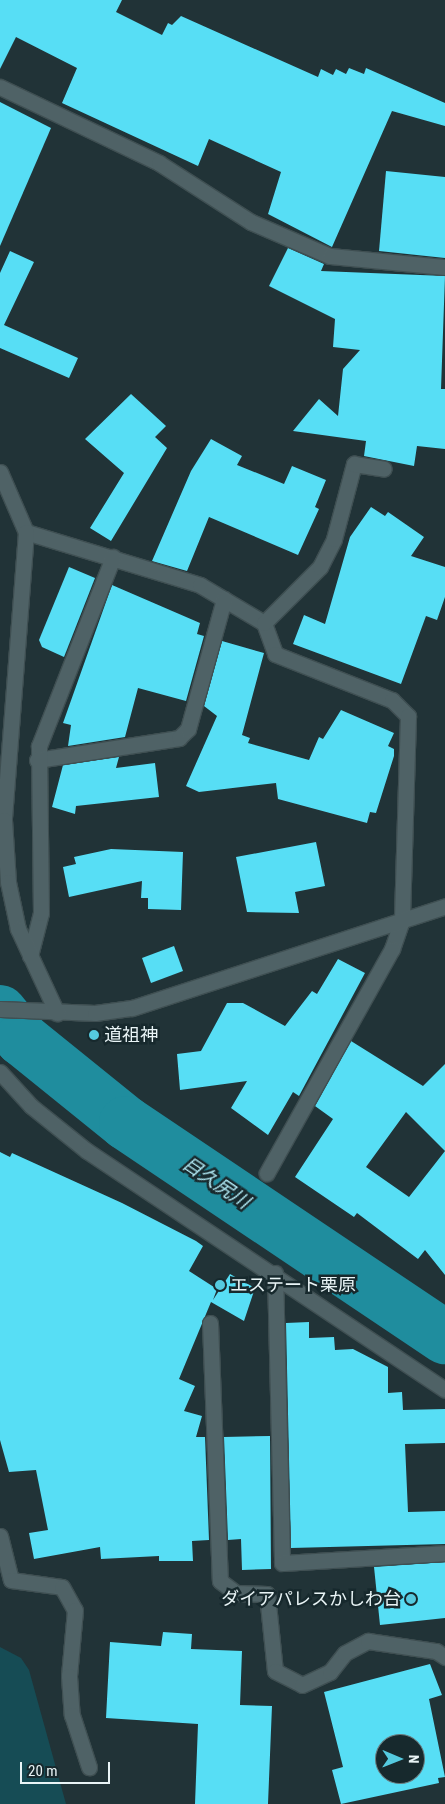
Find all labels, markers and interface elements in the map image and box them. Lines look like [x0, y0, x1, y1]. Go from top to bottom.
place label: 道祖神 [104, 1024, 158, 1046]
marker: 道祖神 [88, 1029, 100, 1041]
water label: 目久尻川 [178, 1152, 254, 1214]
place label: エステート栗原 [230, 1274, 356, 1296]
marker: エステート栗原 [214, 1279, 226, 1291]
place label: ダイアパレスかしわ台 [221, 1588, 401, 1610]
marker: ダイアパレスかしわ台 [405, 1593, 417, 1605]
north arrow [375, 1734, 425, 1784]
scale bar [22, 1752, 112, 1784]
text: N [406, 1755, 422, 1764]
text: 20 m [28, 1762, 58, 1780]

